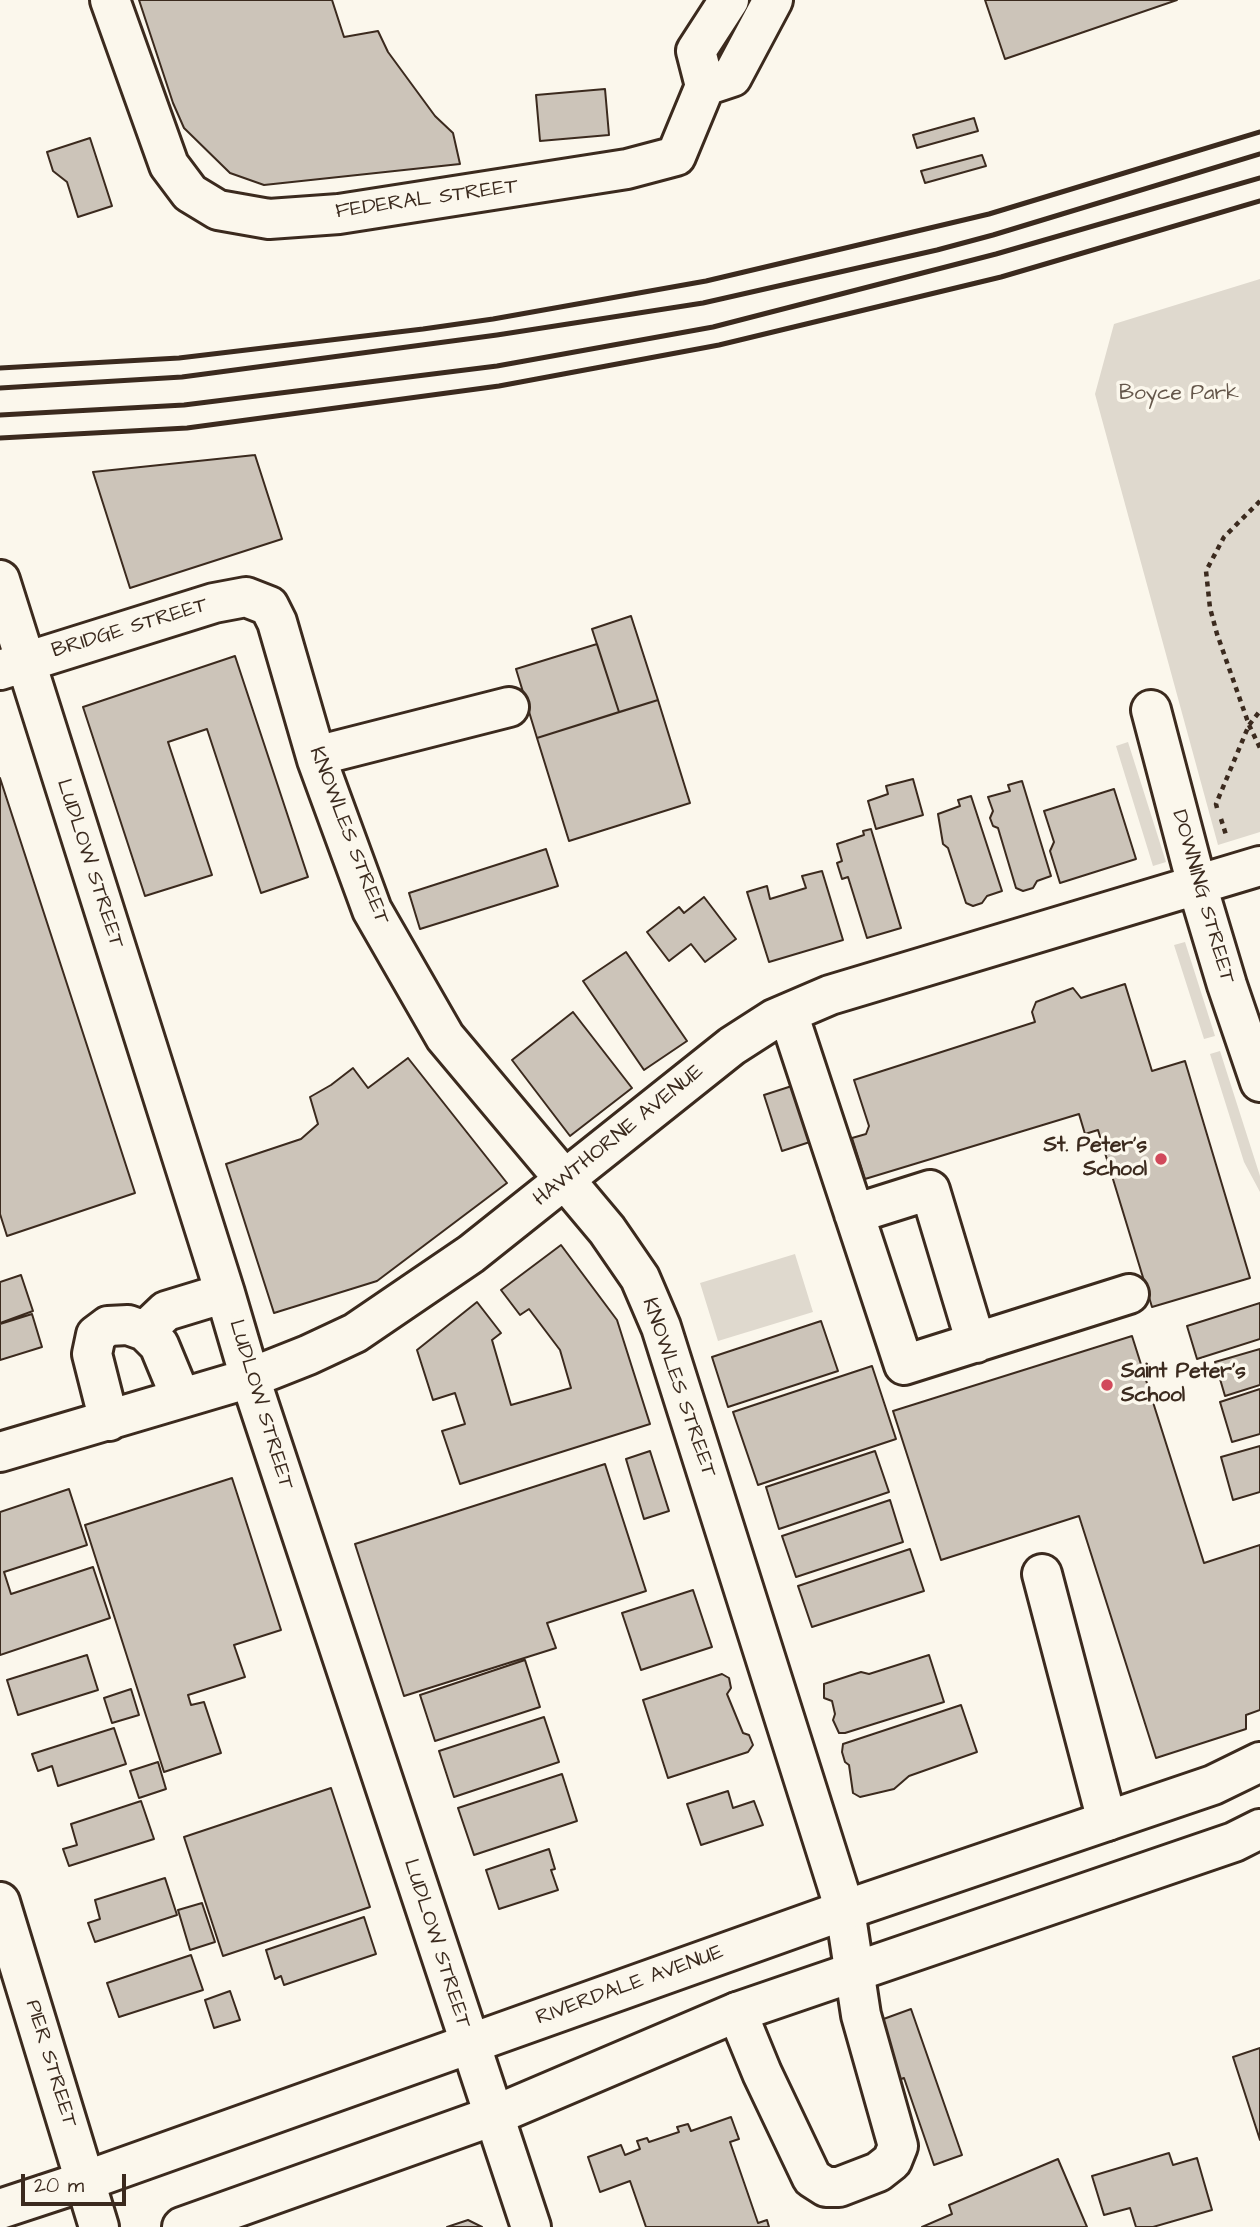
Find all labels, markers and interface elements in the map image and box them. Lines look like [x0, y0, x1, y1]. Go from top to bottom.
street label: FEDERAL STREET [334, 175, 520, 225]
park label: Boyce Park [1119, 382, 1239, 408]
street label: BRIDGE STREET [49, 593, 211, 665]
street label: KNOWLES STREET [303, 744, 393, 928]
street label: LUDLOW STREET [50, 776, 128, 952]
street label: DOWNING STREET [1165, 807, 1239, 987]
street label: HAWTHORNE AVENUE [529, 1060, 709, 1212]
place label: St. Peter's School [1044, 1134, 1147, 1184]
marker: St. Peter's School [1153, 1151, 1169, 1167]
street label: KNOWLES STREET [635, 1295, 721, 1481]
street label: LUDLOW STREET [222, 1317, 298, 1493]
place label: Saint Peter's School [1121, 1360, 1246, 1410]
marker: Saint Peter's School [1099, 1377, 1115, 1393]
street label: LUDLOW STREET [397, 1856, 475, 2032]
street label: RIVERDALE AVENUE [533, 1940, 727, 2032]
street label: PIER STREET [19, 1997, 81, 2131]
scale bar [24, 2160, 130, 2204]
text: 20 m [34, 2171, 84, 2200]

